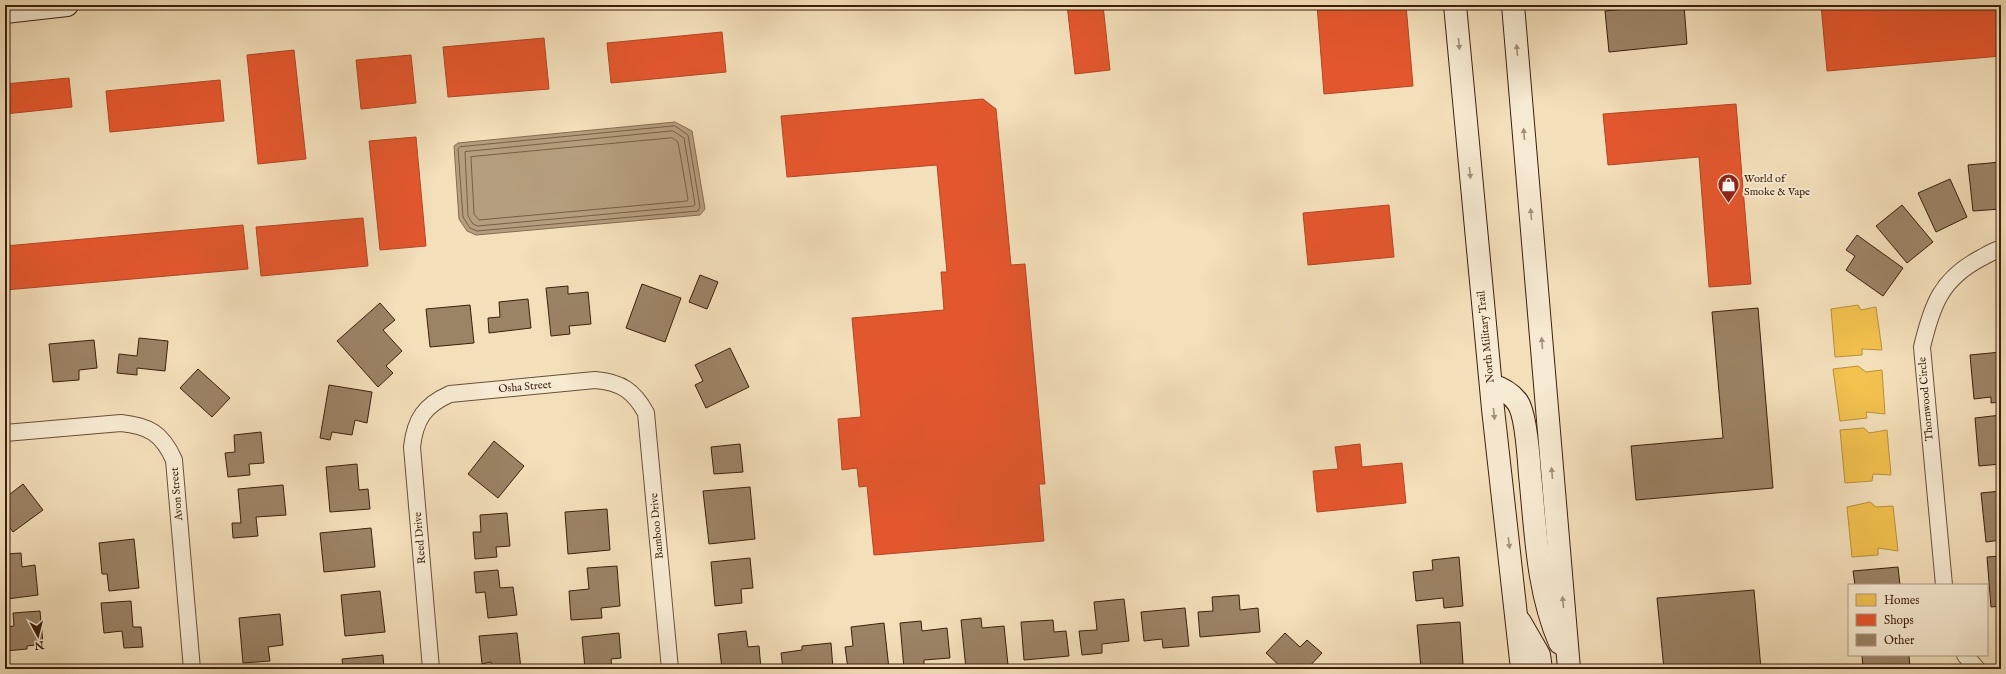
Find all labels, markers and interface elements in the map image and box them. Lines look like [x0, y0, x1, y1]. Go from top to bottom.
one-way arrow [1455, 38, 1462, 50]
one-way arrow [1514, 44, 1521, 56]
one-way arrow [1521, 128, 1528, 140]
one-way arrow [1467, 167, 1474, 179]
shop icon: World of Smoke & Vape [1715, 172, 1741, 205]
place label: World of Smoke & Vape [1744, 172, 1810, 199]
one-way arrow [1527, 208, 1534, 220]
street label: North Military Trail [1474, 290, 1498, 384]
one-way arrow [1538, 337, 1545, 349]
street label: Thornwood Circle [1915, 356, 1937, 442]
street label: Osha Street [498, 378, 552, 396]
one-way arrow [1490, 408, 1497, 420]
street label: Avon Street [168, 467, 186, 522]
one-way arrow [1549, 467, 1556, 479]
street label: Bamboo Drive [647, 492, 667, 560]
street label: Reed Drive [411, 511, 429, 565]
one-way arrow [1505, 537, 1512, 549]
legend [1848, 584, 1988, 656]
text: Homes [1884, 593, 1920, 608]
one-way arrow [1560, 596, 1567, 608]
text: Shops [1884, 613, 1914, 629]
north arrow [18, 616, 58, 656]
text: Other [1884, 633, 1915, 648]
text: N [33, 637, 46, 653]

